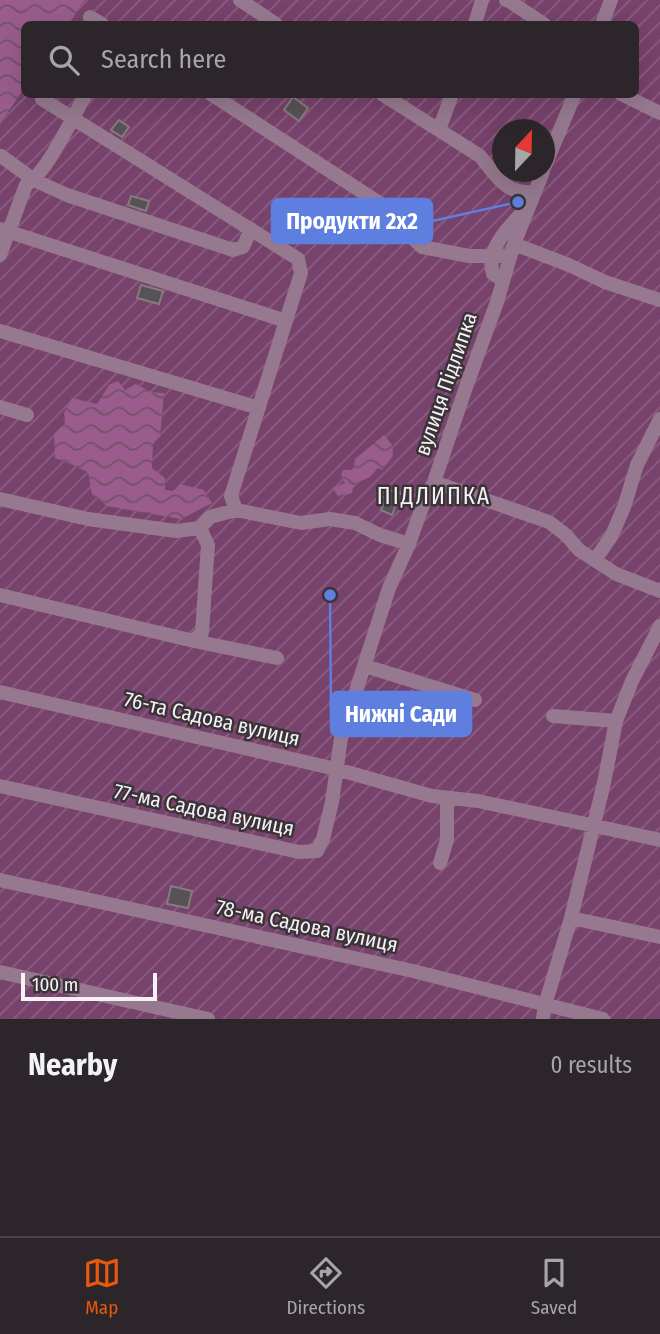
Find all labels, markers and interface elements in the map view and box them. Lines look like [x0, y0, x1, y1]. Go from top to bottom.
search box [21, 21, 639, 98]
icon: search [45, 41, 83, 79]
text: Search here [101, 44, 226, 75]
north arrow [492, 119, 555, 182]
callout: Продукти 2х2 [272, 199, 432, 243]
text: Продукти 2х2 [286, 207, 418, 235]
street label: вулиця Підлипка [409, 309, 483, 459]
district label: ПІДЛИПКА [377, 482, 491, 510]
street label: 76-та Садова вулиця [122, 686, 302, 752]
callout: Нижні Сади [331, 692, 471, 736]
text: Нижні Сади [345, 700, 457, 728]
street label: 77-ма Садова вулиця [111, 778, 297, 842]
street label: 78-ма Садова вулиця [214, 894, 400, 958]
scale bar [21, 970, 158, 1002]
text: 100 m [32, 973, 78, 996]
text: Nearby [28, 1047, 117, 1083]
text: 0 results [551, 1051, 632, 1079]
tab: Map [83, 1254, 121, 1319]
tab: Directions [287, 1254, 365, 1319]
tab: Saved [531, 1254, 577, 1319]

